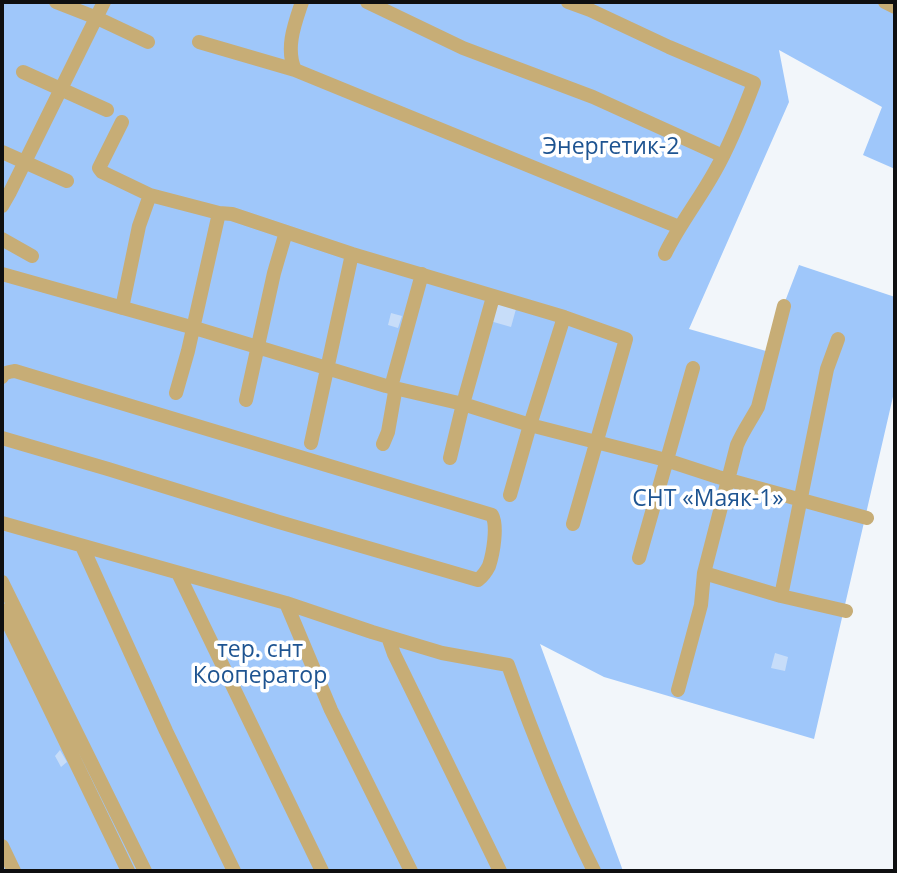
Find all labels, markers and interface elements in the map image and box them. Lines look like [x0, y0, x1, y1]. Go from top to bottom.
park label: Энергетик-2 [543, 133, 679, 161]
park label: СНТ «Маяк-1» [632, 485, 784, 513]
park label: тер. снт Кооператор [193, 636, 327, 690]

